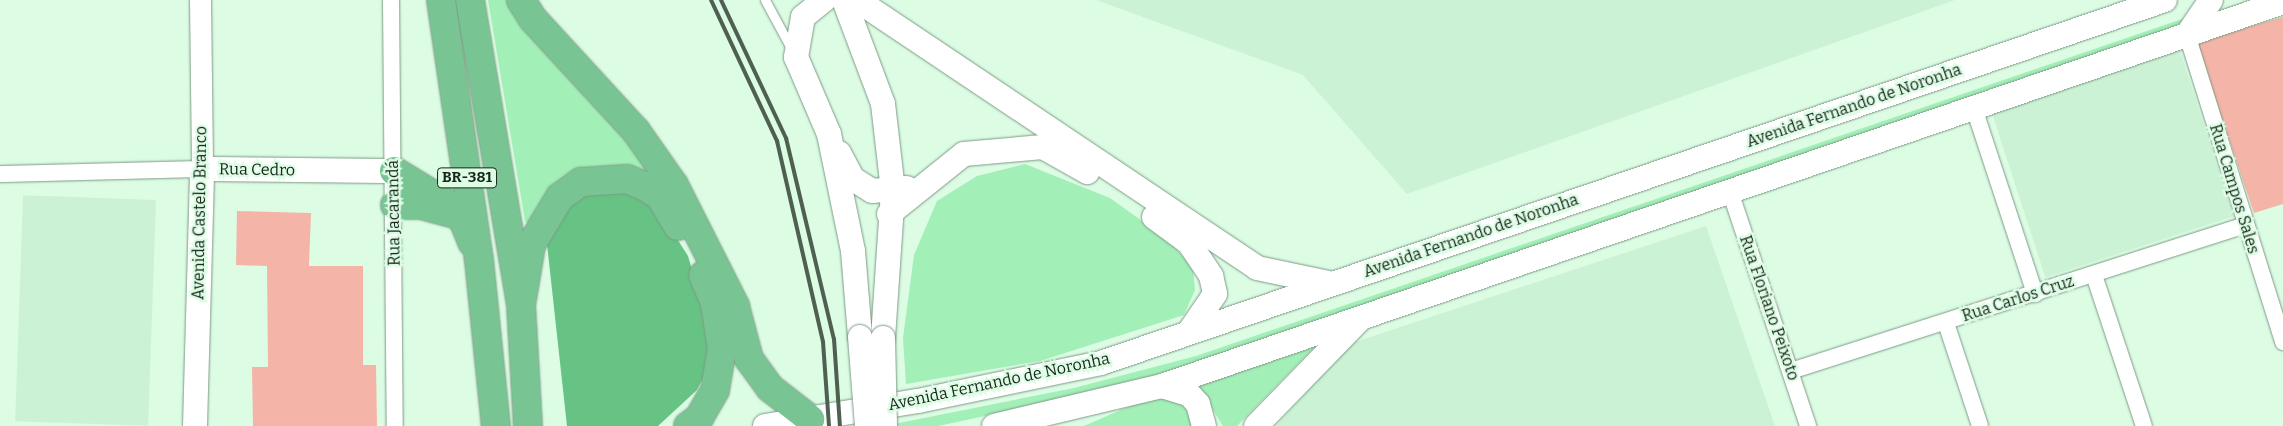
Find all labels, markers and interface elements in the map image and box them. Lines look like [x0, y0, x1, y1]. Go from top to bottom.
street label: Avenida Fernando de Noronha [1744, 60, 1964, 152]
street label: Rua Campos Sales [2205, 122, 2263, 256]
street label: Avenida Castelo Branco [189, 126, 211, 300]
street label: Rua Cedro [219, 160, 295, 180]
street label: Rua Jacarandá [383, 160, 405, 266]
road number: BR-381 [437, 166, 497, 190]
street label: Avenida Fernando de Noronha [1361, 190, 1581, 282]
street label: Rua Floriano Peixoto [1735, 233, 1803, 383]
street label: Rua Carlos Cruz [1960, 272, 2076, 326]
street label: Avenida Fernando de Noronha [886, 349, 1112, 415]

